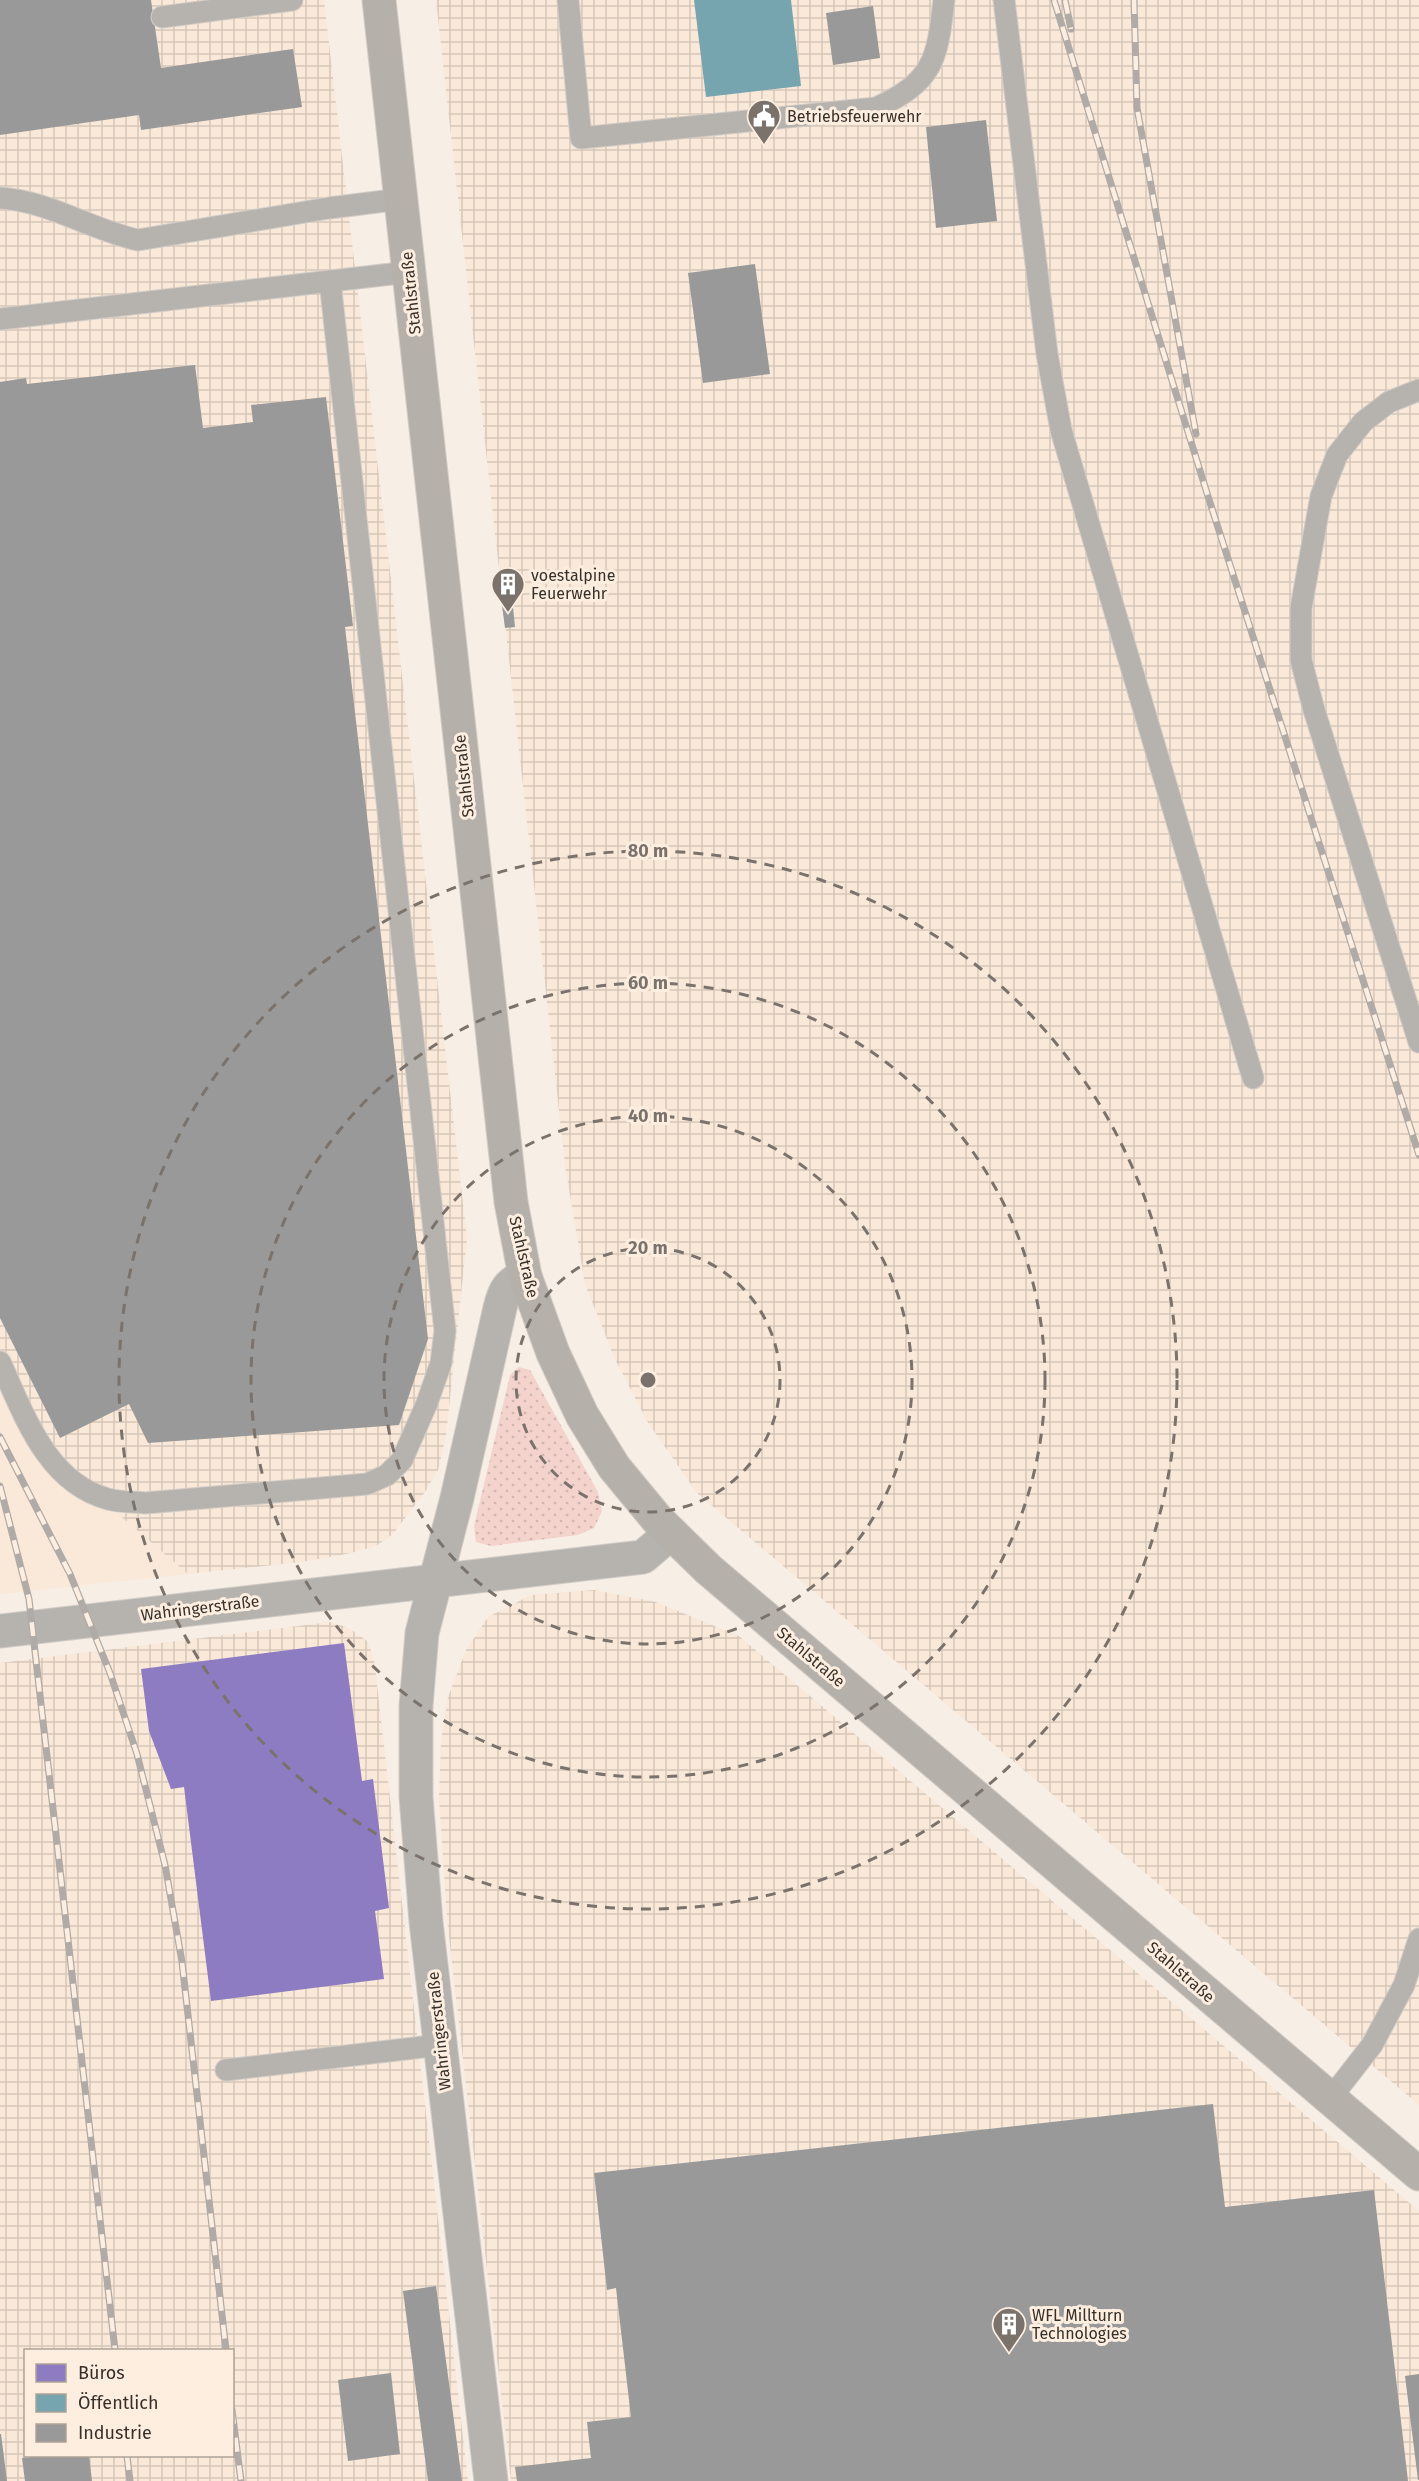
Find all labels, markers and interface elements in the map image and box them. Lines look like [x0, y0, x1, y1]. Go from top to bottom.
public building icon: Betriebsfeuerwehr [746, 98, 782, 145]
place label: Betriebsfeuerwehr [787, 107, 922, 126]
street label: Stahlstraße [397, 251, 425, 335]
building icon: voestalpine Feuerwehr [490, 566, 526, 613]
place label: voestalpine Feuerwehr [531, 566, 615, 603]
street label: Stahlstraße [450, 734, 478, 818]
text: 80 m [628, 840, 668, 862]
text: 60 m [628, 972, 668, 994]
text: 40 m [628, 1105, 668, 1127]
street label: Stahlstraße [505, 1214, 543, 1300]
text: 20 m [628, 1237, 668, 1259]
centre of rings [638, 1370, 658, 1390]
street label: Wahringerstraße [140, 1591, 260, 1625]
street label: Stahlstraße [773, 1623, 849, 1691]
street label: Stahlstraße [1143, 1938, 1219, 2006]
street label: Wahringerstraße [423, 1971, 455, 2091]
building icon: WFL Millturn Technologies [991, 2306, 1027, 2353]
place label: WFL Millturn Technologies [1032, 2306, 1127, 2343]
legend [24, 2349, 234, 2457]
text: Büros [78, 2362, 125, 2384]
text: Öffentlich [78, 2392, 159, 2414]
text: Industrie [78, 2422, 152, 2444]

